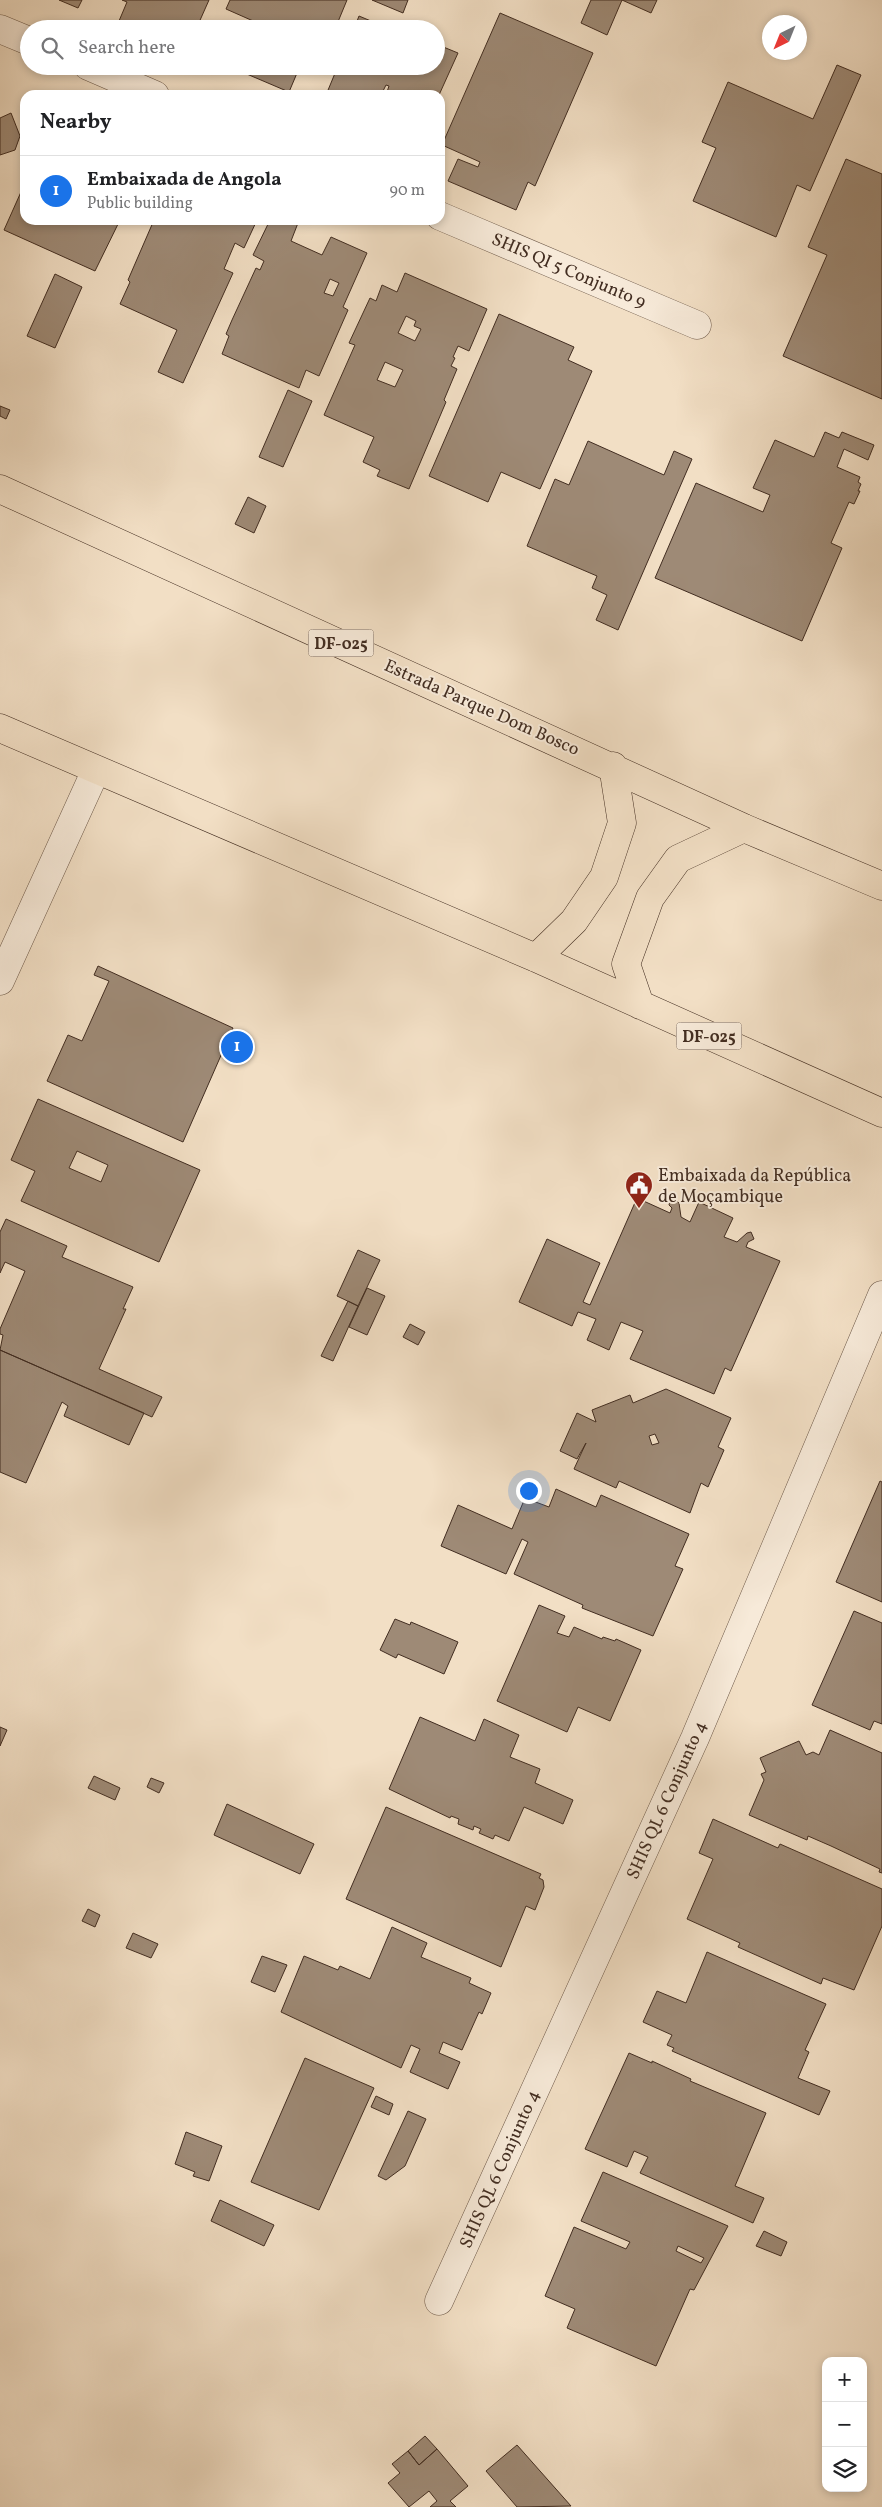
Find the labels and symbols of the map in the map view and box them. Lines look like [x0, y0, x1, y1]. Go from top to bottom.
north arrow [762, 15, 807, 60]
street label: SHIS QI 5 Conjunto 9 [487, 228, 649, 315]
road number: DF-025 [308, 630, 374, 656]
street label: Estrada Parque Dom Bosco [380, 654, 583, 763]
road number: DF-025 [676, 1022, 742, 1050]
pin: 1 [221, 1028, 253, 1066]
place label: Embaixada da República de Moçambique [658, 1164, 851, 1210]
public building icon: Embaixada da República de Moçambique [624, 1170, 654, 1209]
your location [516, 1478, 542, 1504]
street label: SHIS QL 6 Conjunto 4 [621, 1717, 714, 1884]
street label: SHIS QL 6 Conjunto 4 [454, 2086, 547, 2253]

